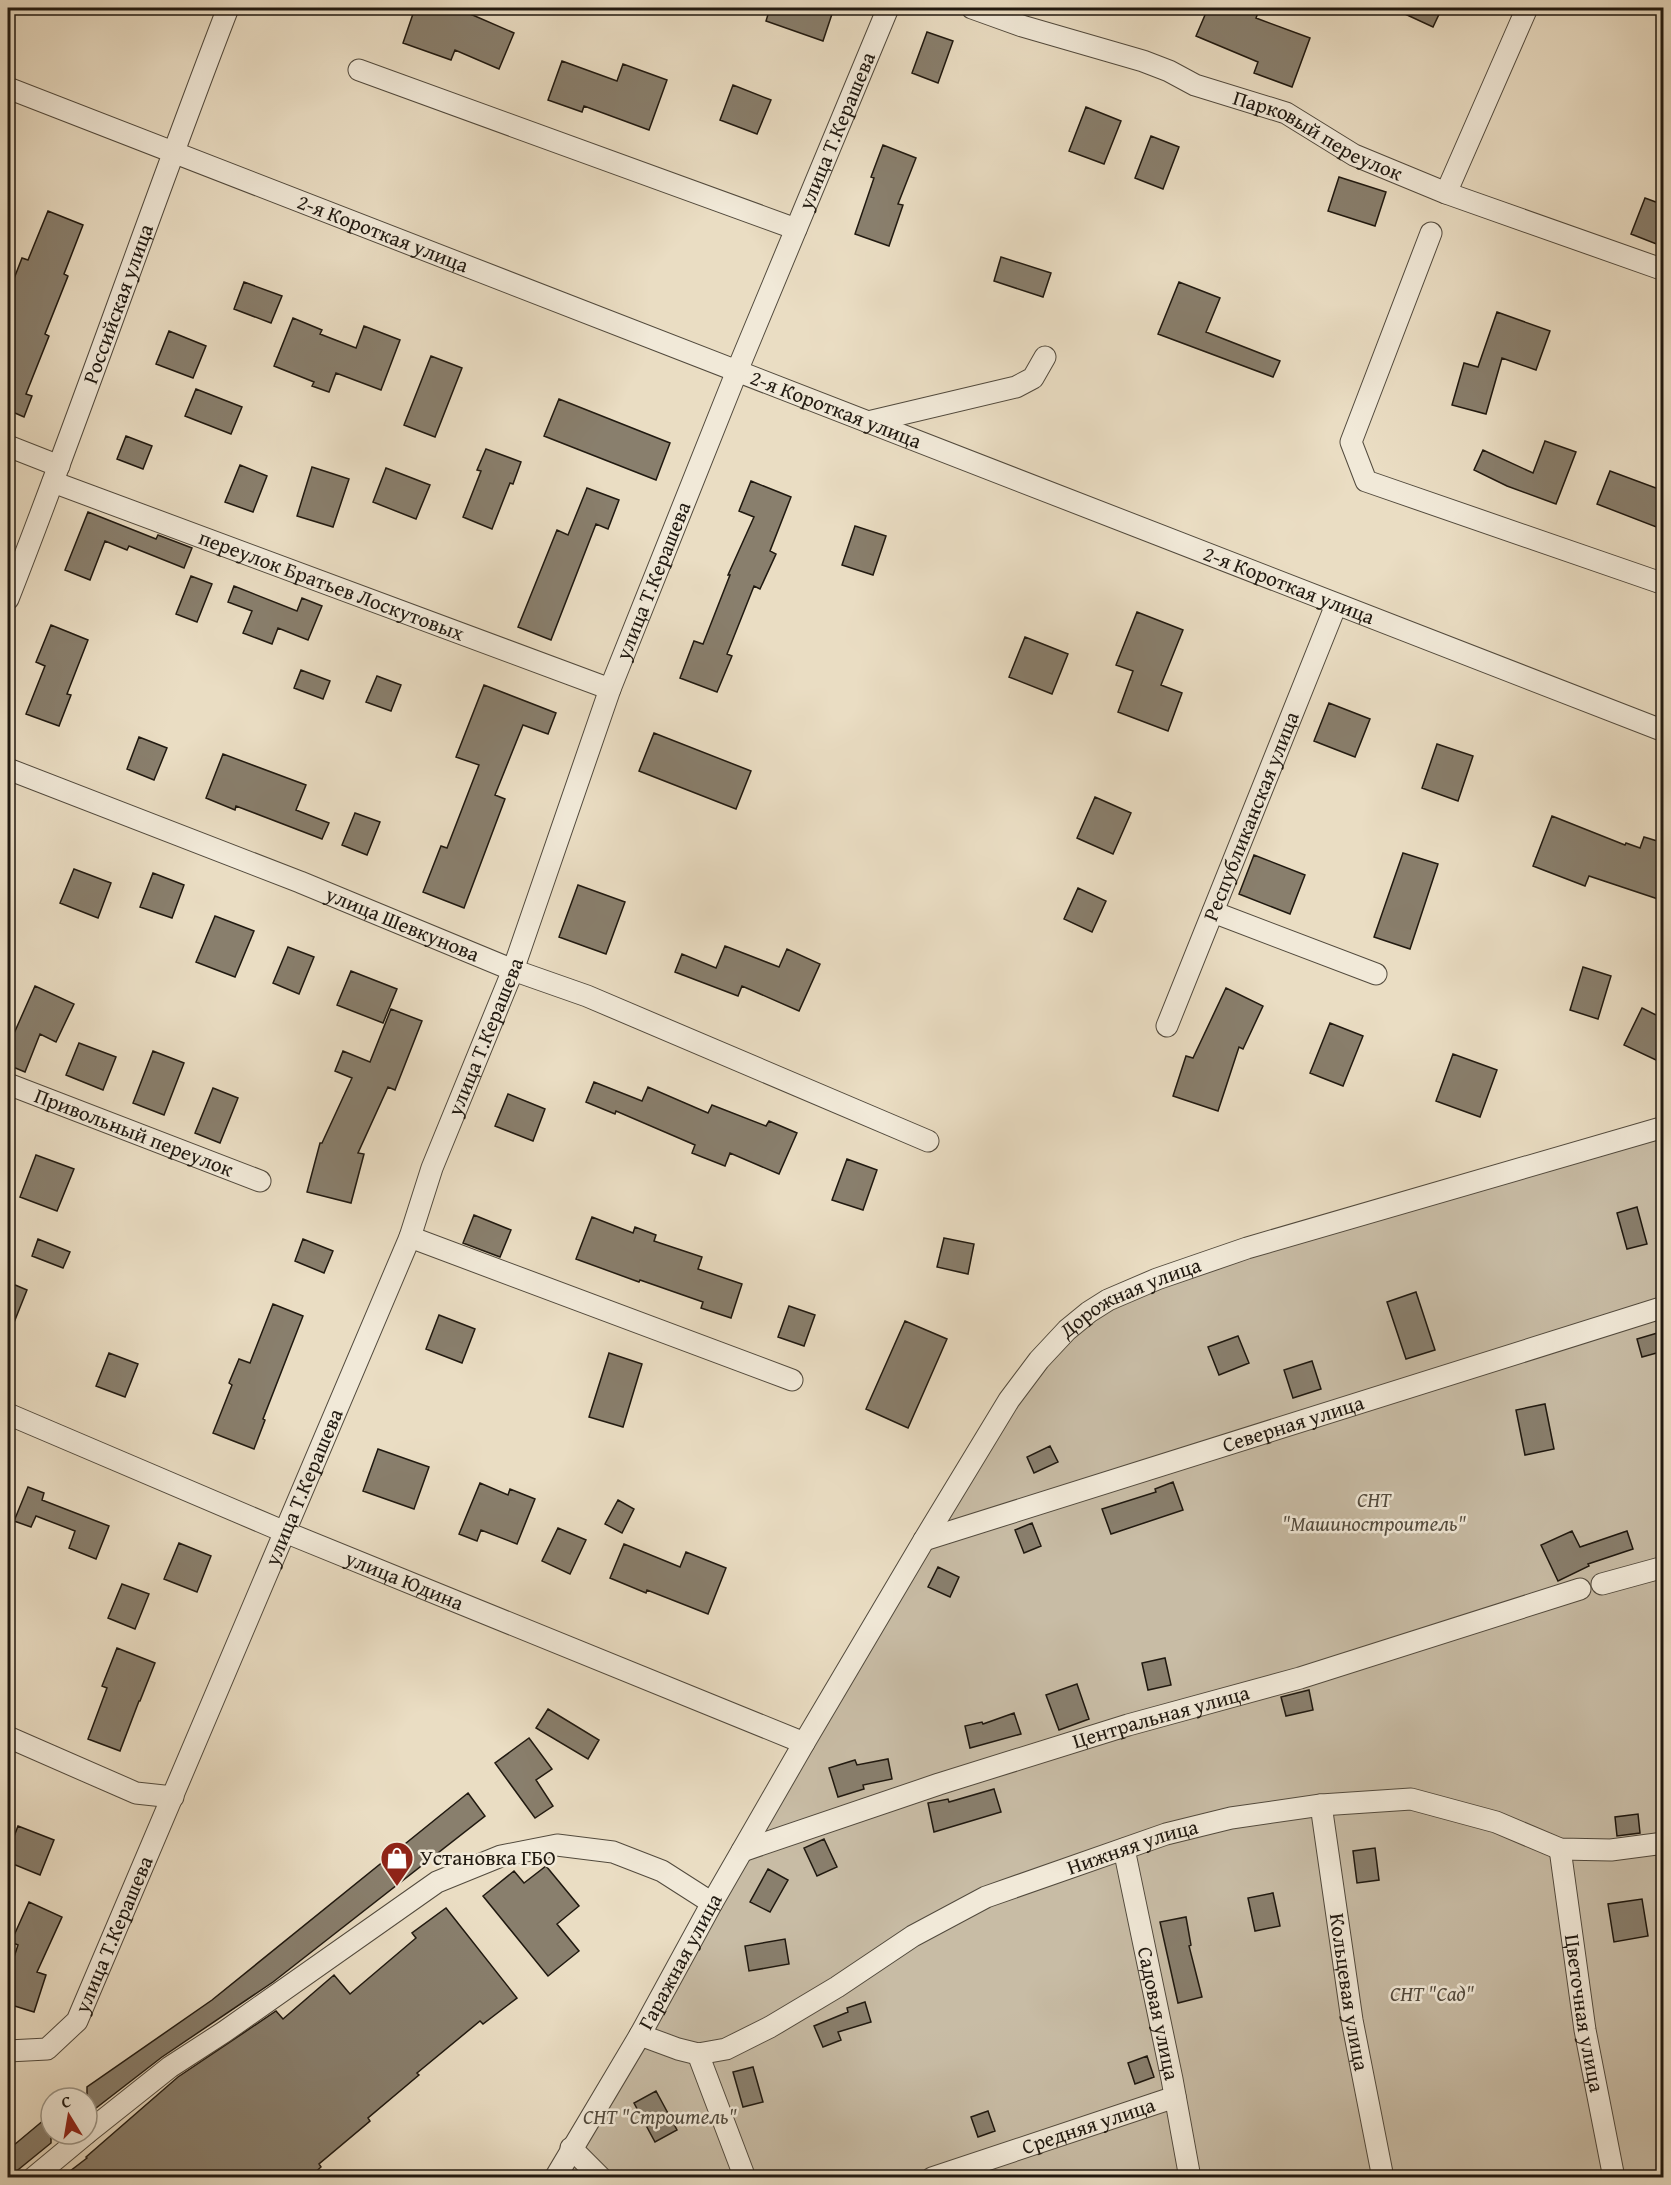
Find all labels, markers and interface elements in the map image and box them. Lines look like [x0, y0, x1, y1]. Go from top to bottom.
street label: улица Т.Керашева [789, 47, 883, 215]
street label: Парковый переулок [1230, 82, 1407, 188]
street label: 2-я Короткая улица [293, 186, 473, 280]
street label: Российская улица [74, 220, 161, 388]
street label: 2-я Короткая улица [746, 362, 926, 456]
street label: улица Т.Керашева [607, 497, 698, 665]
street label: переулок Братьев Лоскутовых [194, 521, 469, 649]
street label: 2-я Короткая улица [1199, 538, 1379, 632]
street label: Республиканская улица [1195, 707, 1307, 925]
street label: улица Шевкунова [320, 878, 484, 969]
street label: улица Т.Керашева [439, 953, 531, 1121]
street label: Привольный переулок [30, 1080, 238, 1184]
street label: Дорожная улица [1052, 1249, 1205, 1346]
street label: Северная улица [1218, 1386, 1368, 1460]
street label: улица Т.Керашева [256, 1404, 350, 1572]
park label: СНТ "Машиностроитель" [1282, 1484, 1467, 1539]
street label: улица Юдина [340, 1542, 469, 1618]
street label: Центральная улица [1068, 1677, 1253, 1756]
street label: Нижняя улица [1062, 1811, 1201, 1883]
shop icon: Установка ГБО [379, 1840, 415, 1887]
place label: Установка ГБО [420, 1842, 556, 1873]
street label: улица Т.Керашева [66, 1851, 160, 2019]
street label: Гаражная улица [630, 1887, 729, 2035]
street label: Кольцевая улица [1322, 1911, 1378, 2073]
street label: Цветочная улица [1557, 1932, 1613, 2095]
street label: Садовая улица [1130, 1944, 1188, 2083]
park label: СНТ "Сад" [1390, 1978, 1475, 2009]
north arrow [39, 2086, 99, 2146]
text: С [59, 2089, 73, 2114]
street label: Средняя улица [1018, 2089, 1159, 2162]
park label: СНТ "Строитель" [583, 2101, 738, 2132]

